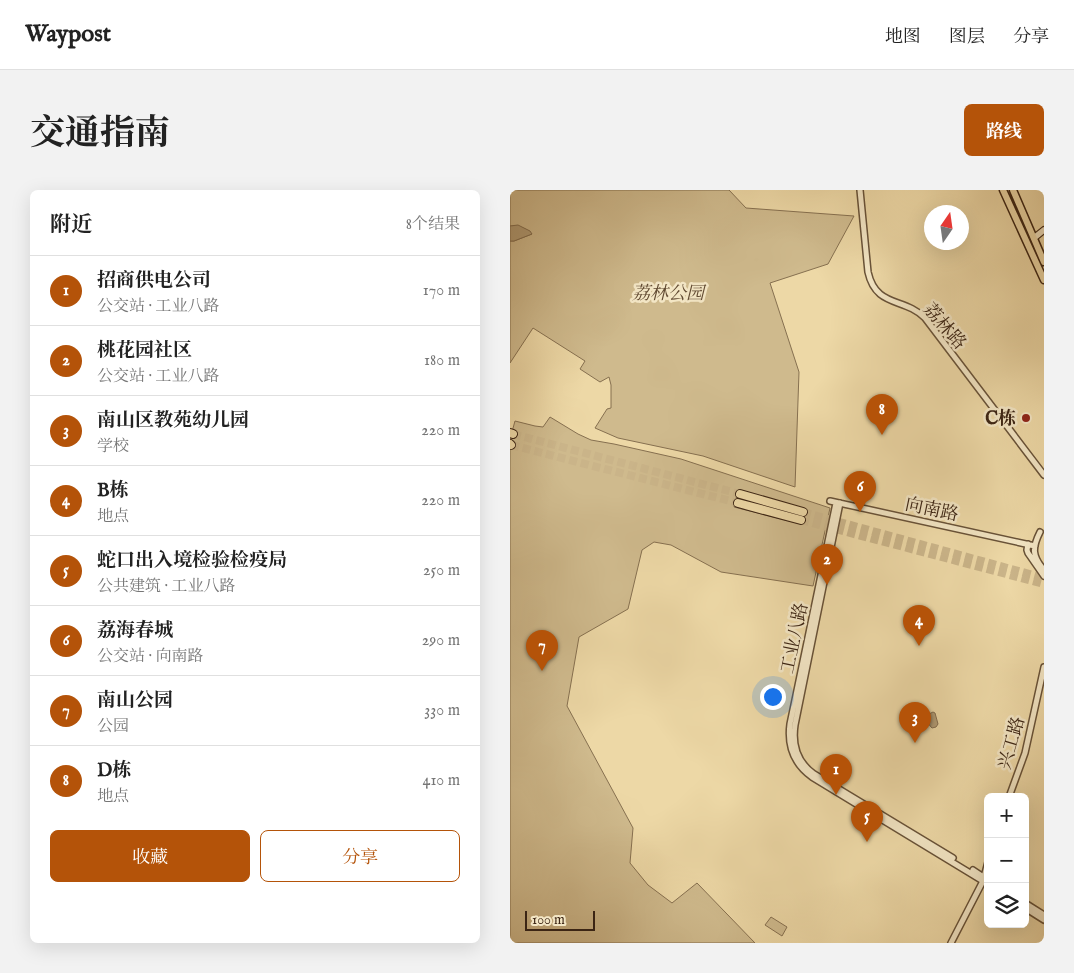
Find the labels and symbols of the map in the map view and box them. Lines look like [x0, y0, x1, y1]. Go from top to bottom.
north arrow [924, 205, 969, 250]
park label: 荔林公园 [632, 283, 707, 306]
street label: 荔林路 [917, 299, 970, 355]
pin: 8 [866, 394, 898, 435]
place label: C栋 [985, 408, 1016, 431]
marker: C栋 [1020, 412, 1032, 424]
pin: 6 [844, 471, 876, 512]
street label: 向南路 [903, 494, 960, 527]
pin: 2 [811, 544, 843, 585]
street label: 工业八路 [777, 601, 814, 676]
pin: 4 [903, 605, 935, 646]
pin: 7 [526, 630, 558, 671]
your location [760, 684, 786, 710]
pin: 3 [899, 702, 931, 743]
street label: 兴工路 [994, 714, 1031, 773]
pin: 1 [820, 754, 852, 795]
pin: 5 [851, 801, 883, 842]
scale bar [525, 908, 595, 931]

